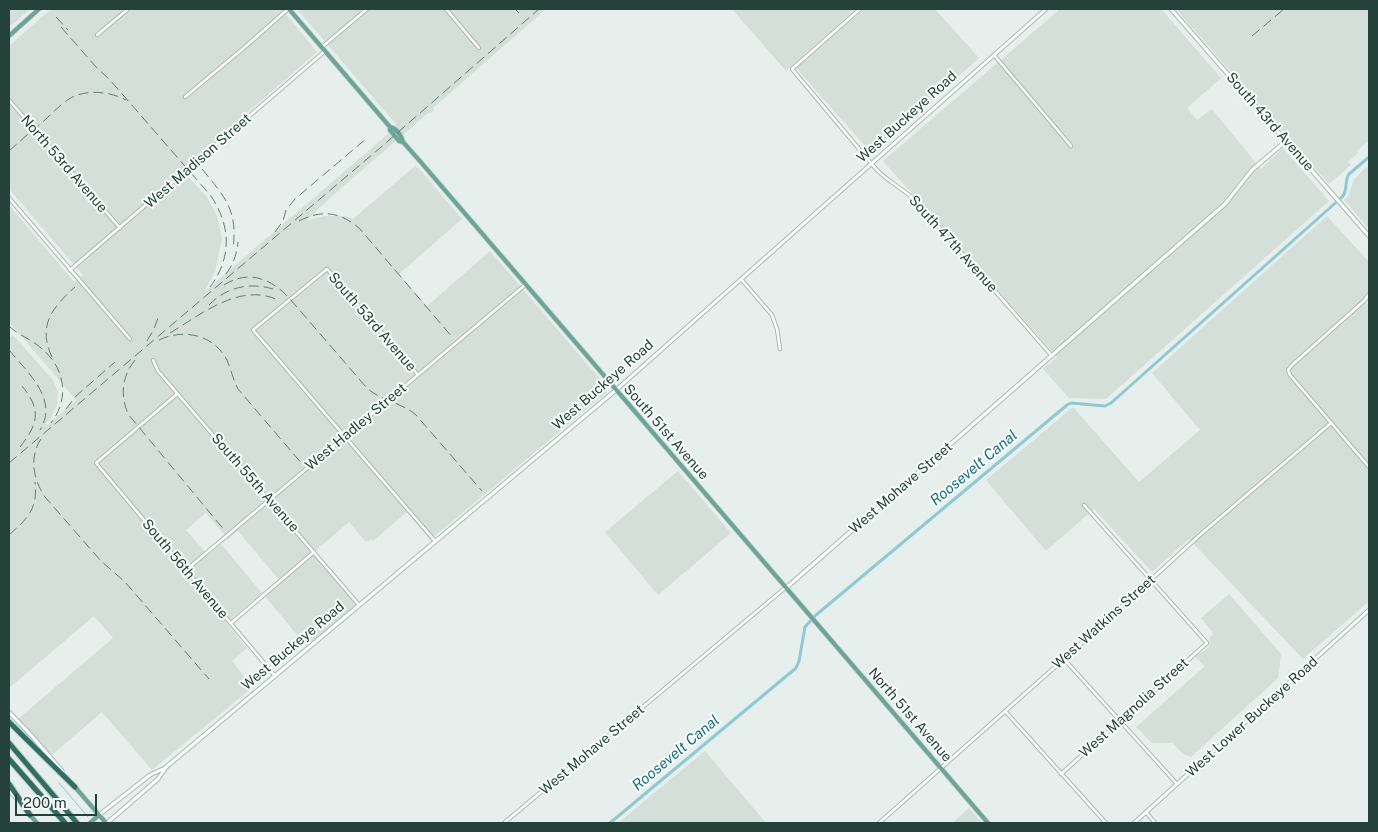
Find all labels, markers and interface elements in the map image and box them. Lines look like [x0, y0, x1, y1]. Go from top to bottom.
street label: West Buckeye Road [854, 68, 960, 166]
street label: South 43rd Avenue [1223, 69, 1317, 175]
street label: West Madison Street [141, 110, 255, 212]
street label: North 53rd Avenue [17, 112, 111, 216]
street label: South 47th Avenue [905, 192, 1001, 296]
street label: South 53rd Avenue [325, 269, 419, 375]
street label: West Buckeye Road [549, 336, 657, 434]
street label: West Hadley Street [302, 380, 410, 474]
street label: South 51st Avenue [620, 381, 712, 483]
water label: Roosevelt Canal [927, 426, 1021, 510]
street label: South 55th Avenue [208, 430, 302, 536]
street label: West Mohave Street [846, 439, 956, 537]
street label: South 56th Avenue [138, 516, 232, 622]
street label: West Watkins Street [1049, 571, 1159, 673]
street label: West Buckeye Road [238, 598, 348, 694]
street label: West Lower Buckeye Road [1183, 653, 1321, 781]
street label: West Magnolia Street [1076, 655, 1192, 761]
street label: North 51st Avenue [865, 665, 955, 765]
street label: West Mohave Street [536, 701, 648, 799]
water label: Roosevelt Canal [629, 711, 723, 795]
scale bar [18, 784, 100, 816]
text: 200 m [23, 794, 67, 811]

